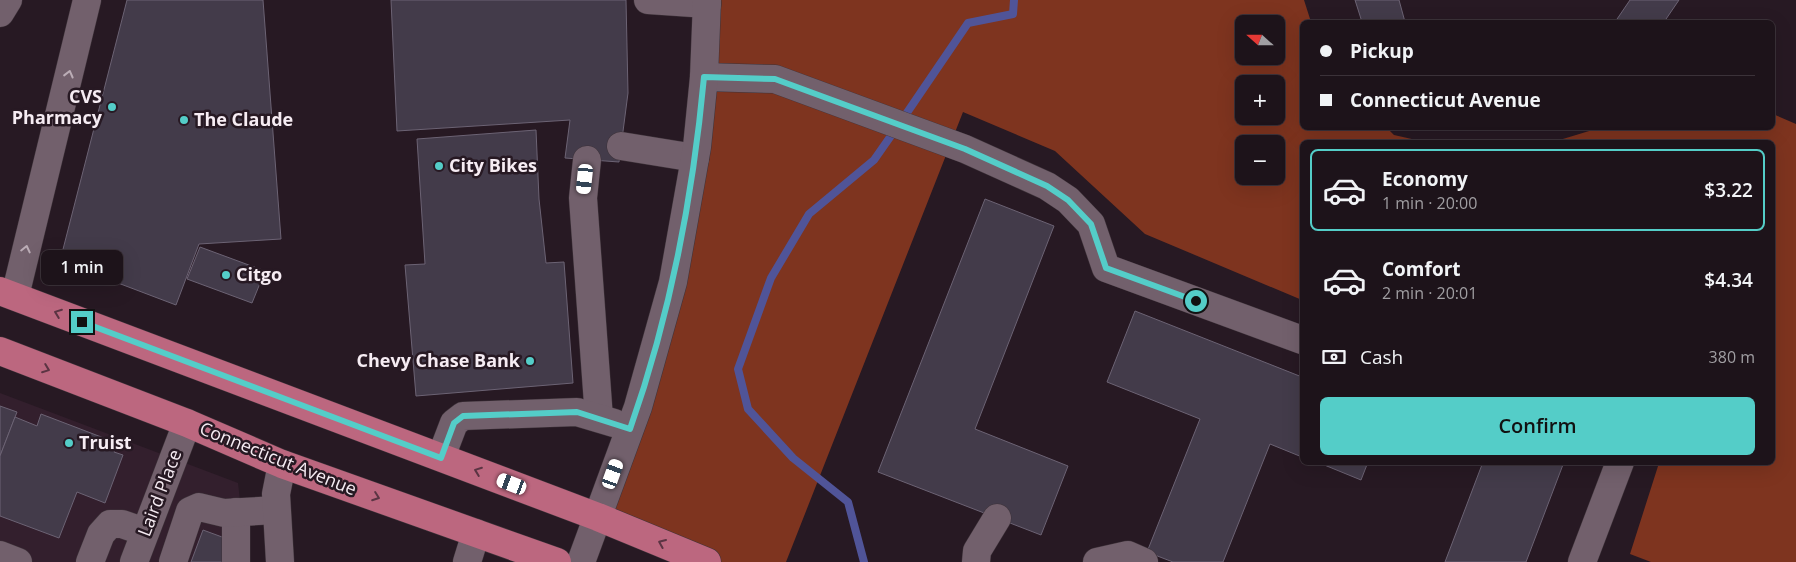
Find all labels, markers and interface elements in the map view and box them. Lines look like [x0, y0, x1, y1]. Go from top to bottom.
north arrow [1235, 15, 1285, 65]
map controls [1235, 15, 1285, 185]
text: Pickup [1350, 38, 1414, 64]
one-way arrow [63, 69, 74, 78]
button: + [1235, 75, 1285, 125]
place label: CVS Pharmacy [12, 84, 103, 129]
text: Connecticut Avenue [1350, 87, 1541, 113]
marker: CVS Pharmacy [106, 101, 118, 113]
place label: The Claude [194, 107, 293, 131]
marker: The Claude [178, 114, 190, 126]
button: − [1235, 135, 1285, 185]
place label: City Bikes [449, 153, 537, 177]
marker: City Bikes [433, 160, 445, 172]
car [575, 163, 594, 195]
text: Economy [1382, 166, 1468, 192]
icon: car [1322, 168, 1367, 213]
text: $3.22 [1704, 177, 1753, 203]
text: 1 min · 20:00 [1382, 192, 1477, 214]
one-way arrow [20, 244, 31, 253]
callout: 1 min [41, 250, 123, 284]
text: 1 min [60, 256, 104, 278]
text: Comfort [1382, 256, 1461, 282]
icon: car [1322, 258, 1367, 303]
place label: Citgo [236, 262, 282, 286]
text: $4.34 [1704, 267, 1753, 293]
marker: Citgo [220, 269, 232, 281]
text: 2 min · 20:01 [1382, 282, 1477, 304]
route start [1185, 290, 1207, 312]
one-way arrow [54, 309, 63, 319]
route end [71, 311, 93, 333]
icon: cash [1320, 343, 1348, 371]
text: Cash [1360, 344, 1403, 370]
text: 380 m [1709, 346, 1755, 368]
place label: Chevy Chase Bank [357, 348, 521, 372]
marker: Chevy Chase Bank [524, 355, 536, 367]
one-way arrow [41, 363, 49, 373]
button: Confirm [1320, 397, 1755, 455]
street label: Connecticut Avenue [196, 416, 360, 501]
place label: Truist [79, 430, 132, 454]
marker: Truist [63, 437, 75, 449]
street label: Laird Place [132, 446, 187, 539]
car [600, 457, 625, 491]
one-way arrow [474, 467, 483, 477]
car [495, 472, 528, 496]
one-way arrow [371, 491, 380, 501]
one-way arrow [658, 539, 667, 550]

